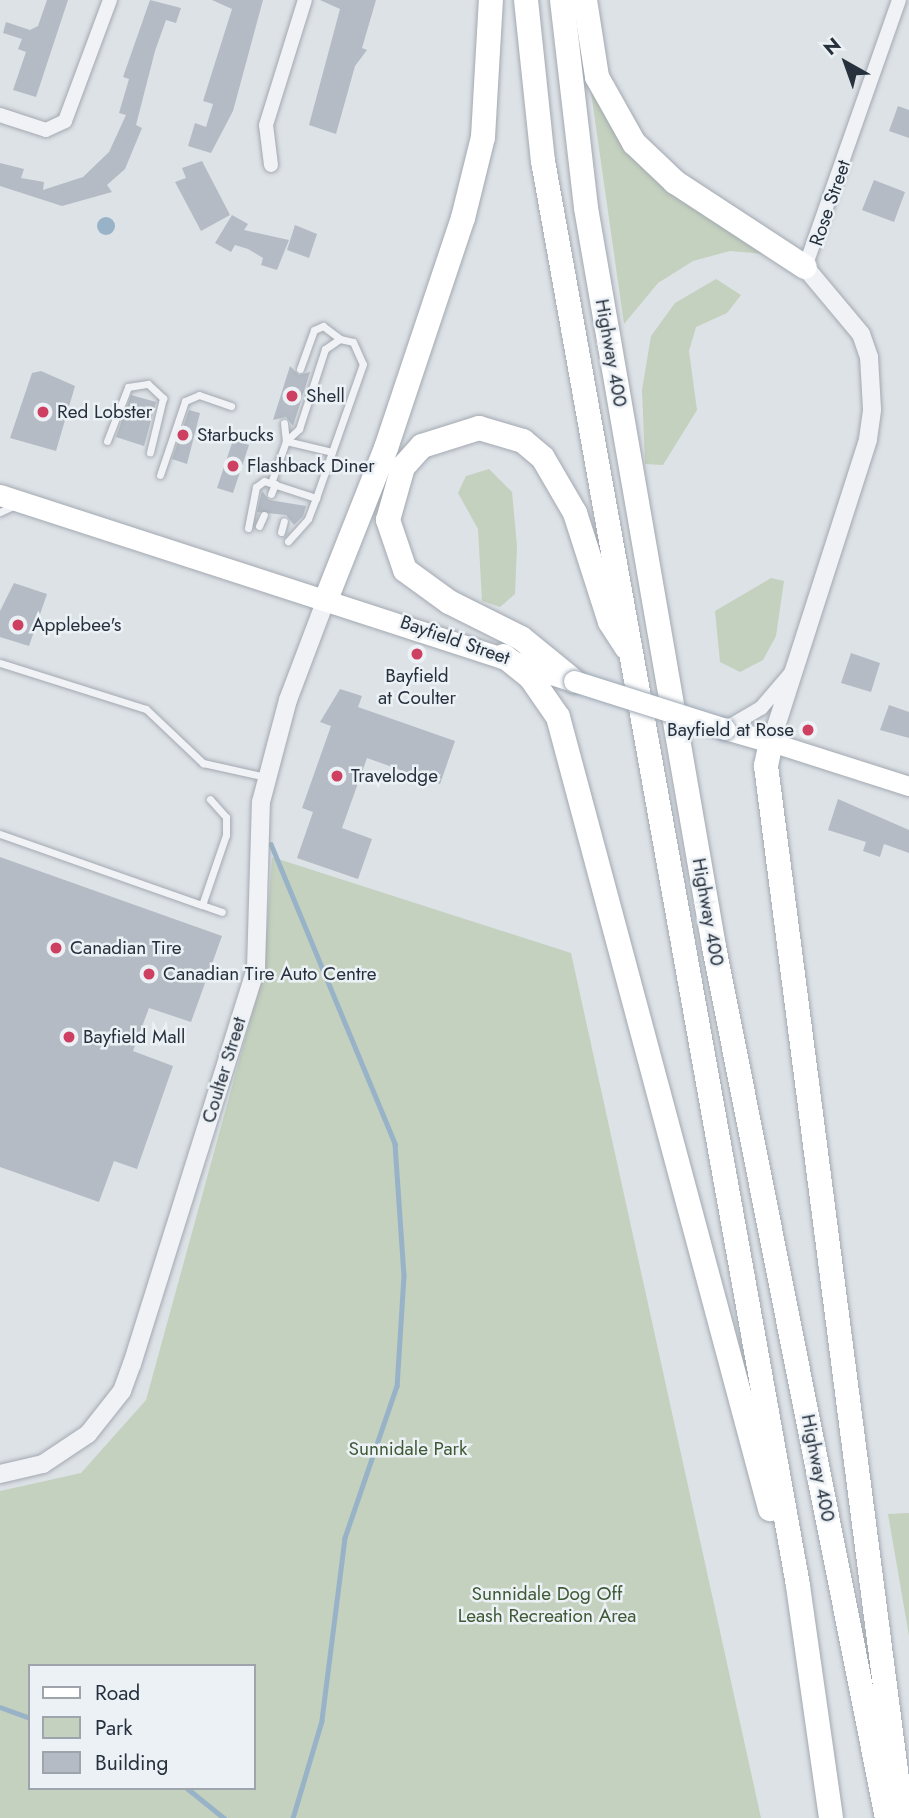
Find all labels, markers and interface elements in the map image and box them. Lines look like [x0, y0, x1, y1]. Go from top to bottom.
north arrow [811, 28, 881, 98]
text: N [818, 31, 847, 62]
street label: Rose Street [805, 157, 855, 249]
street label: Highway 400 [590, 297, 632, 409]
place label: Shell [306, 385, 345, 407]
marker: Shell [284, 388, 300, 404]
place label: Red Lobster [57, 401, 152, 423]
marker: Red Lobster [35, 404, 51, 420]
place label: Starbucks [197, 424, 274, 446]
marker: Starbucks [175, 427, 191, 443]
place label: Flashback Diner [247, 455, 375, 477]
marker: Flashback Diner [225, 458, 241, 474]
street label: Bayfield Street [397, 611, 513, 669]
place label: Applebee's [32, 614, 121, 636]
marker: Applebee's [10, 617, 26, 633]
marker: Bayfield at Coulter [409, 646, 425, 662]
place label: Bayfield at Coulter [378, 665, 456, 709]
place label: Bayfield at Rose [667, 719, 794, 741]
marker: Bayfield at Rose [800, 722, 816, 738]
place label: Travelodge [351, 765, 438, 787]
marker: Travelodge [329, 768, 345, 784]
street label: Highway 400 [687, 856, 729, 968]
place label: Canadian Tire [70, 937, 182, 959]
marker: Canadian Tire [48, 940, 64, 956]
place label: Canadian Tire Auto Centre [163, 963, 376, 985]
marker: Canadian Tire Auto Centre [141, 966, 157, 982]
street label: Coulter Street [197, 1014, 251, 1126]
place label: Bayfield Mall [83, 1026, 185, 1048]
marker: Bayfield Mall [61, 1029, 77, 1045]
street label: Highway 400 [796, 1412, 840, 1524]
park label: Sunnidale Park [349, 1438, 467, 1460]
park label: Sunnidale Dog Off Leash Recreation Area [458, 1583, 636, 1627]
legend [28, 1664, 256, 1790]
text: Road [95, 1678, 140, 1708]
text: Park [95, 1713, 132, 1743]
text: Building [95, 1748, 168, 1778]

